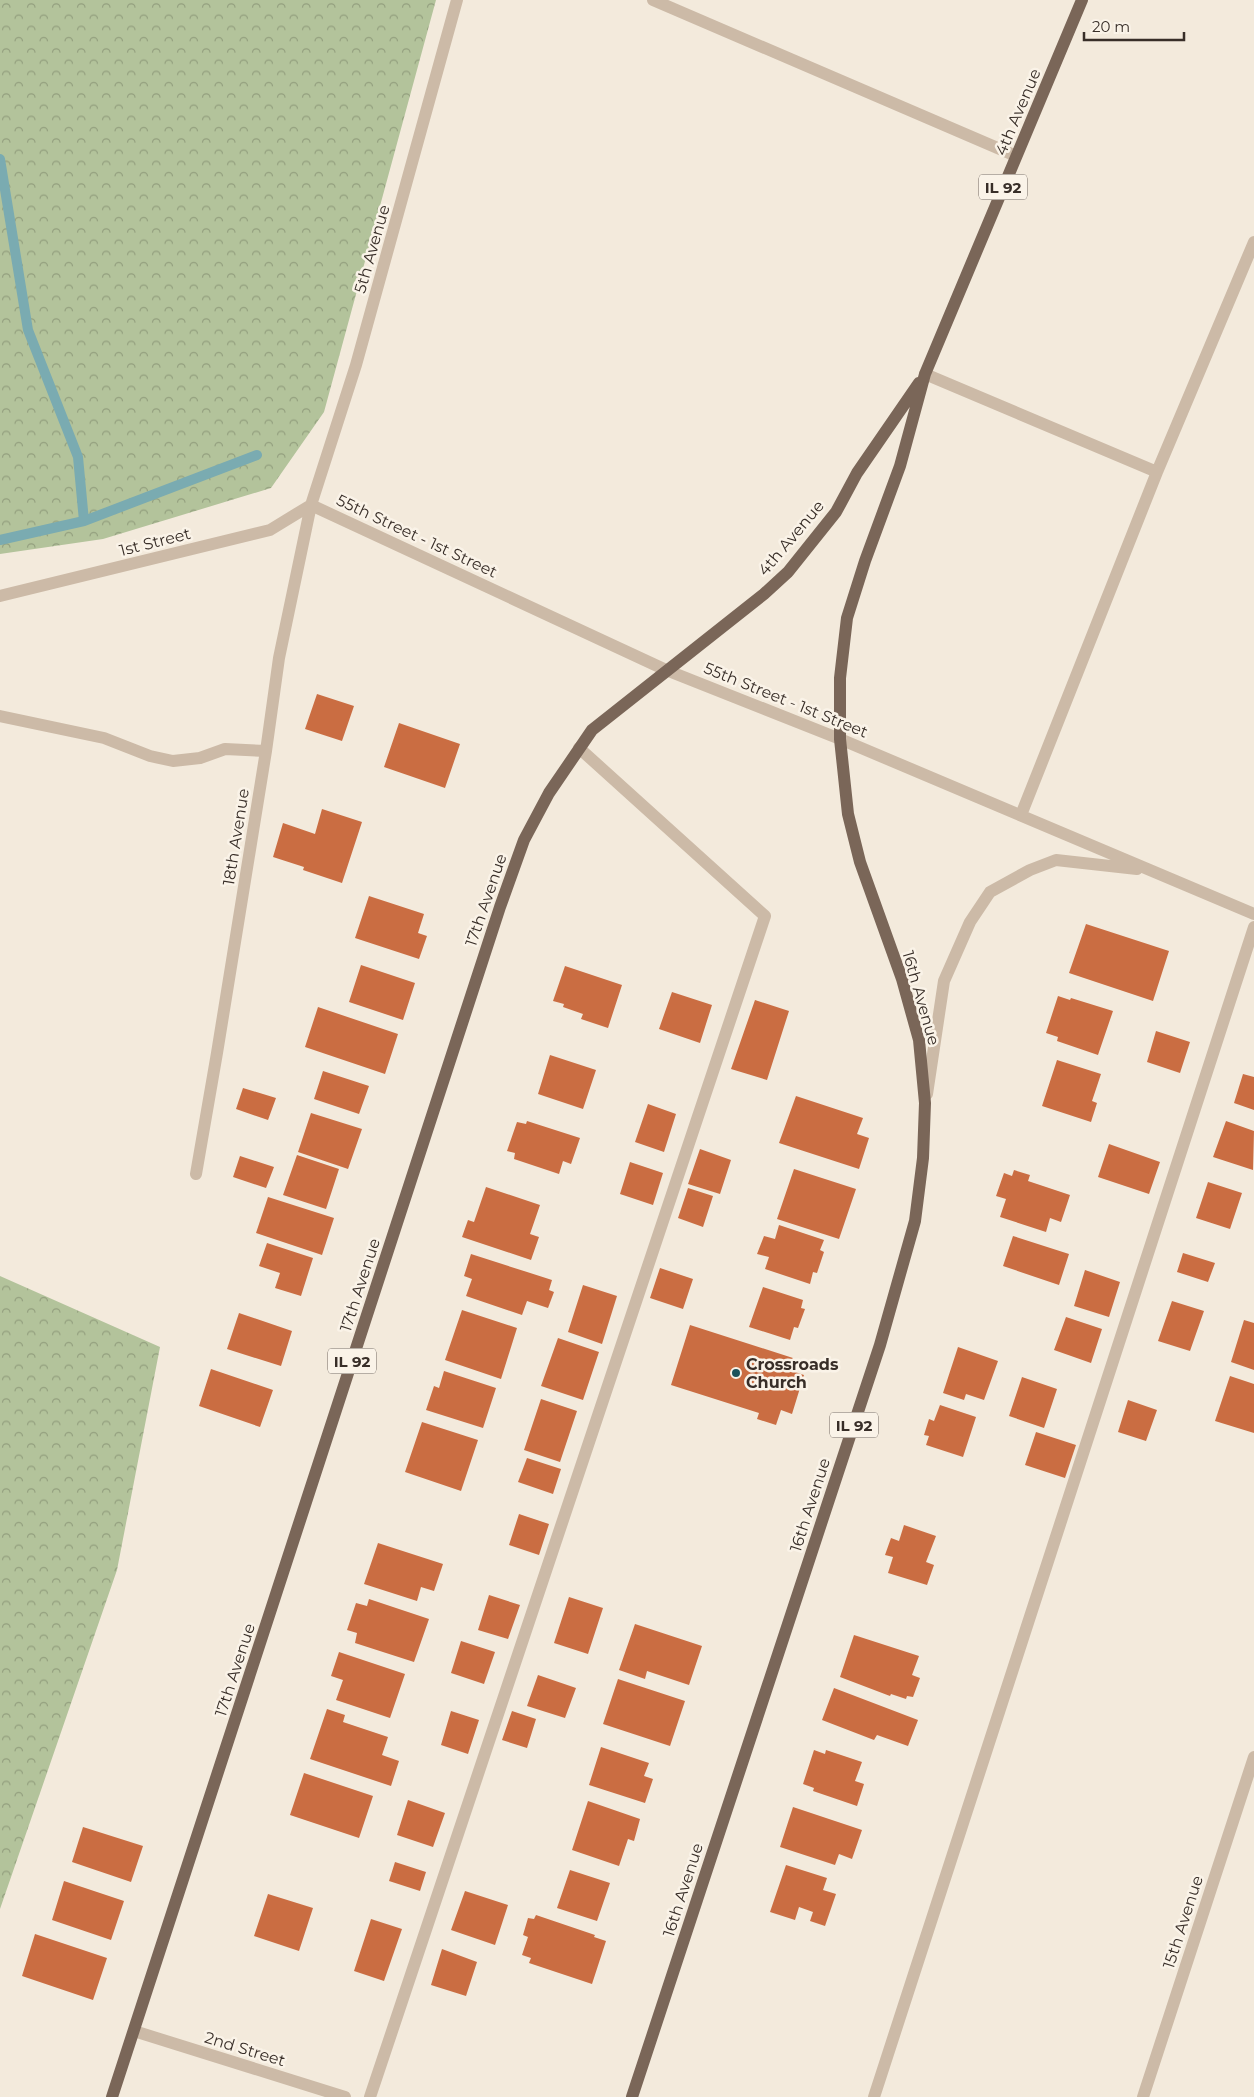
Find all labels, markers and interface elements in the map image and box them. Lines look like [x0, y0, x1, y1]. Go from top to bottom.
scale bar [1084, 10, 1184, 42]
text: 20 m [1092, 17, 1130, 36]
street label: 4th Avenue [991, 66, 1045, 158]
road number: IL 92 [979, 174, 1027, 200]
street label: 5th Avenue [350, 203, 394, 295]
street label: 55th Street - 1st Street [334, 490, 501, 582]
street label: 4th Avenue [754, 496, 828, 580]
street label: 1st Street [117, 524, 193, 560]
street label: 55th Street - 1st Street [701, 658, 871, 742]
street label: 18th Avenue [219, 787, 253, 887]
street label: 17th Avenue [461, 851, 511, 949]
street label: 16th Avenue [898, 949, 944, 1047]
street label: 17th Avenue [336, 1236, 384, 1334]
road number: IL 92 [328, 1348, 376, 1374]
place label: Crossroads Church [746, 1355, 839, 1392]
marker: Crossroads Church [730, 1367, 742, 1379]
road number: IL 92 [830, 1412, 878, 1438]
street label: 16th Avenue [786, 1456, 834, 1554]
street label: 17th Avenue [211, 1621, 259, 1719]
street label: 16th Avenue [659, 1841, 707, 1939]
street label: 15th Avenue [1159, 1873, 1207, 1971]
street label: 2nd Street [202, 2028, 288, 2070]

